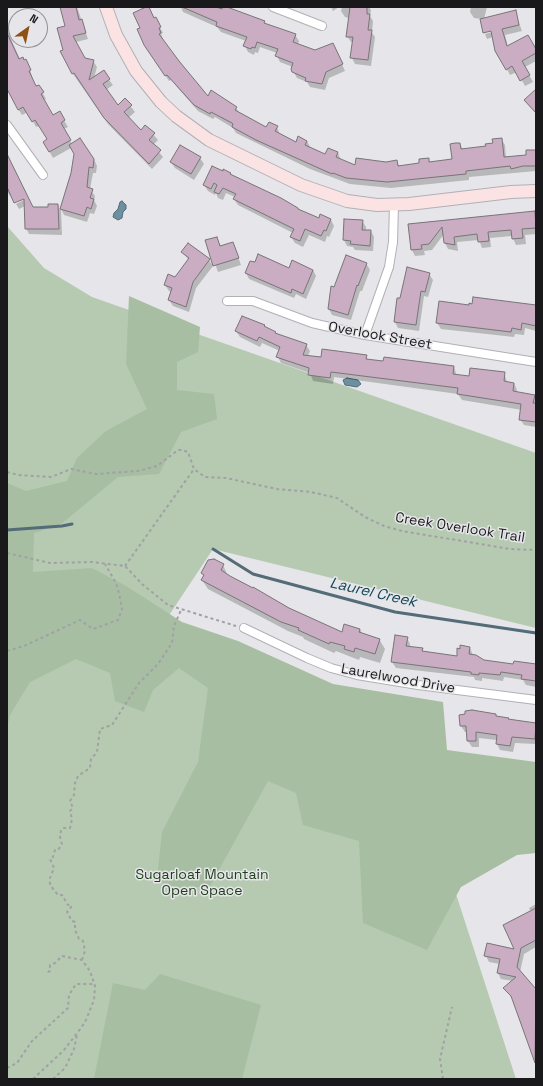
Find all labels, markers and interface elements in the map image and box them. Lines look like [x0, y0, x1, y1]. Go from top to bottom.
north arrow [8, 8, 48, 48]
text: N [27, 11, 41, 27]
street label: Overlook Street [327, 319, 433, 353]
street label: Creek Overlook Trail [394, 509, 526, 547]
water label: Laurel Creek [328, 574, 418, 612]
street label: Laurelwood Drive [340, 661, 456, 697]
park label: Sugarloaf Mountain Open Space [135, 867, 269, 900]

